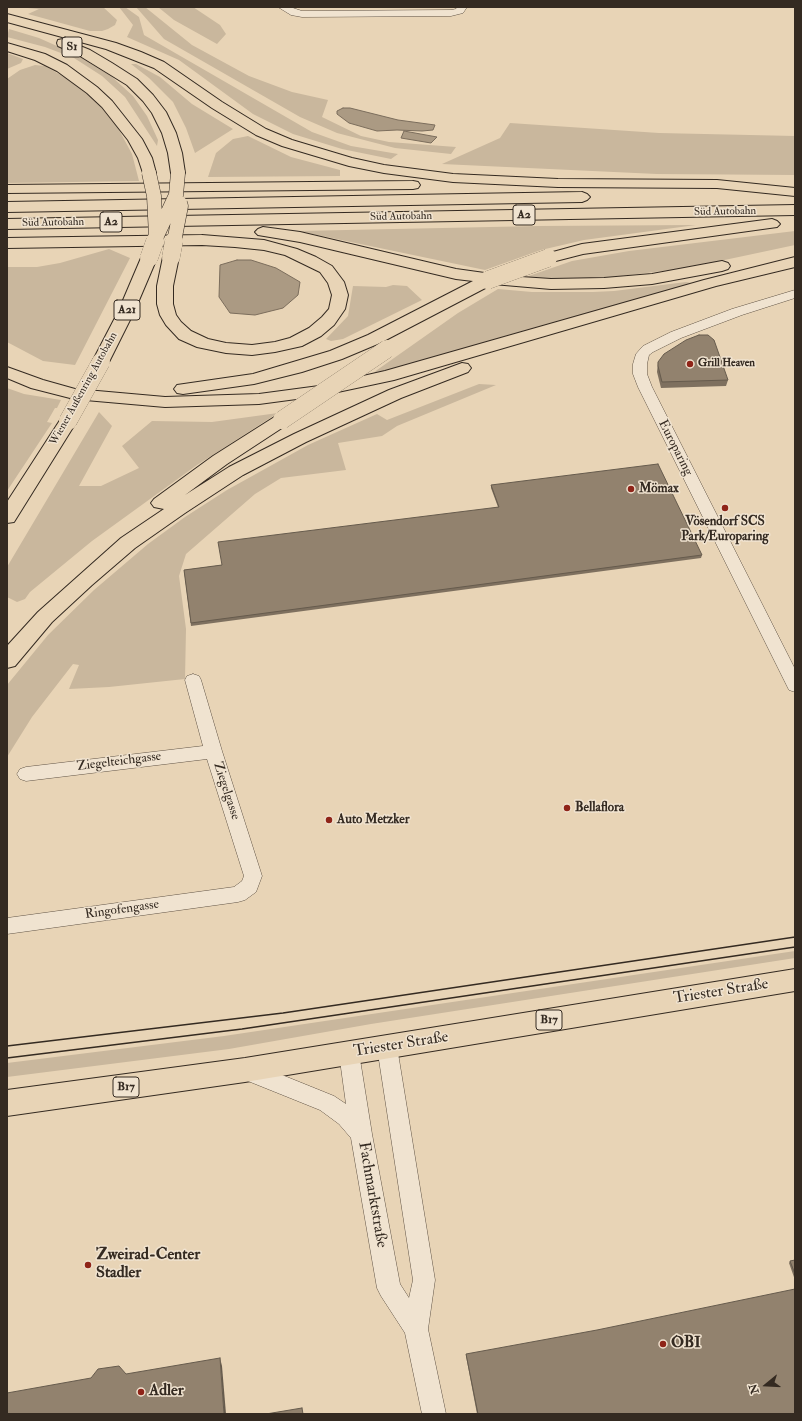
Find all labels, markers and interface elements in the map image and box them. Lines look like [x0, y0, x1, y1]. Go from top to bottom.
road number: S1 [62, 37, 82, 57]
road number: A2 [513, 205, 535, 225]
street label: Süd Autobahn [694, 205, 756, 219]
street label: Süd Autobahn [370, 210, 432, 224]
road number: A2 [100, 212, 122, 232]
street label: Süd Autobahn [22, 216, 84, 230]
road number: A21 [114, 300, 140, 320]
street label: Wiener Außenring Autobahn [47, 330, 121, 448]
place label: Grill Heaven [698, 357, 755, 371]
marker: Grill Heaven [685, 359, 695, 369]
street label: Europaring [654, 418, 696, 478]
place label: Mömax [639, 481, 679, 497]
marker: Mömax [626, 484, 636, 494]
marker: Vösendorf SCS Park/Europaring [720, 503, 730, 513]
place label: Vösendorf SCS Park/Europaring [681, 514, 769, 545]
street label: Ziegelteichgasse [76, 749, 162, 775]
street label: Ziegelgasse [209, 760, 243, 822]
place label: Bellaflora [575, 800, 624, 816]
marker: Bellaflora [562, 803, 572, 813]
place label: Auto Metzker [337, 812, 410, 828]
marker: Auto Metzker [324, 815, 334, 825]
street label: Ringofengasse [84, 897, 160, 923]
street label: Triester Straße [672, 975, 770, 1009]
road number: B17 [536, 1010, 562, 1030]
street label: Triester Straße [352, 1028, 450, 1062]
road number: B17 [113, 1077, 139, 1097]
street label: Fachmarktstraße [353, 1141, 391, 1249]
place label: Zweirad-Center Stadler [96, 1246, 200, 1284]
marker: Zweirad-Center Stadler [83, 1260, 93, 1270]
place label: OBI [671, 1334, 701, 1354]
marker: OBI [658, 1339, 668, 1349]
north arrow [746, 1365, 786, 1405]
place label: Adler [149, 1382, 184, 1402]
text: N [746, 1382, 762, 1396]
marker: Adler [136, 1387, 146, 1397]

